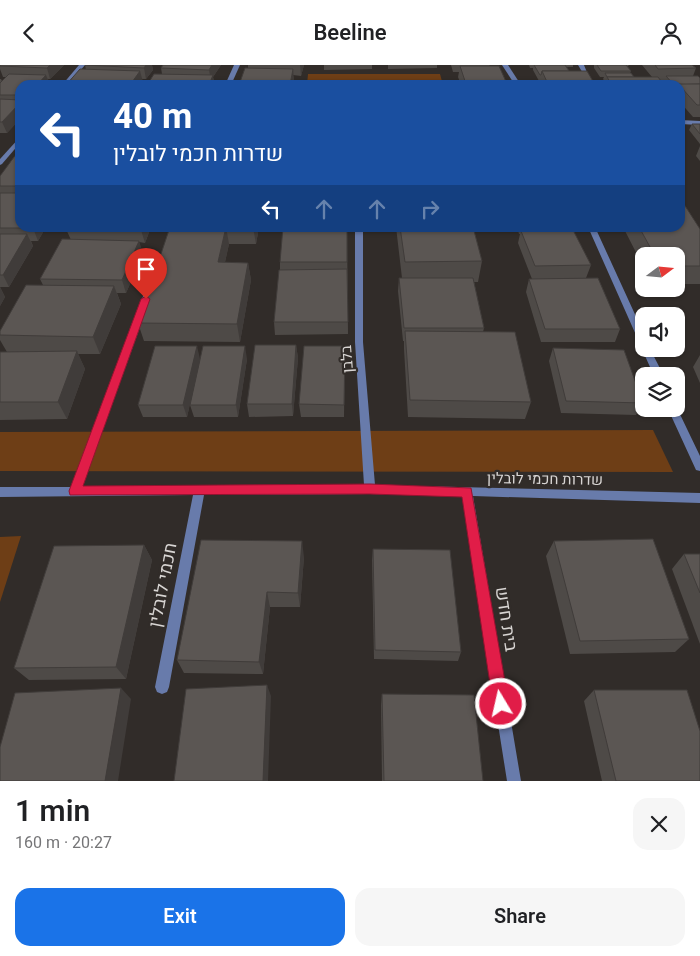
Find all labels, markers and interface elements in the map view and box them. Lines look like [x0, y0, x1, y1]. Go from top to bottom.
text: Beeline [313, 17, 387, 49]
icon: back [15, 19, 43, 47]
icon: person [657, 19, 685, 47]
text: 40 m [113, 91, 192, 143]
icon: left [30, 100, 95, 165]
text: שדרות חכמי לובלין [113, 138, 283, 170]
icon: left [257, 195, 285, 223]
icon: ahead [310, 195, 338, 223]
icon: ahead [363, 195, 391, 223]
icon: right [416, 195, 444, 223]
north arrow [635, 247, 685, 297]
map controls [635, 247, 685, 417]
pin [125, 248, 167, 299]
icon: arrive [132, 255, 160, 283]
button: sound [635, 307, 685, 357]
street label: בלבן [335, 344, 359, 374]
button: layers [635, 367, 685, 417]
street label: שדרות חכמי לובלין [487, 467, 603, 491]
street label: חכמי לובלין [142, 540, 184, 630]
street label: בית חדש [488, 585, 525, 654]
position arrow [474, 677, 526, 729]
text: 1 min [15, 790, 90, 834]
button: close [633, 798, 685, 850]
text: 160 m · 20:27 [15, 831, 112, 855]
button: Exit [15, 888, 345, 946]
button: Share [355, 888, 685, 946]

